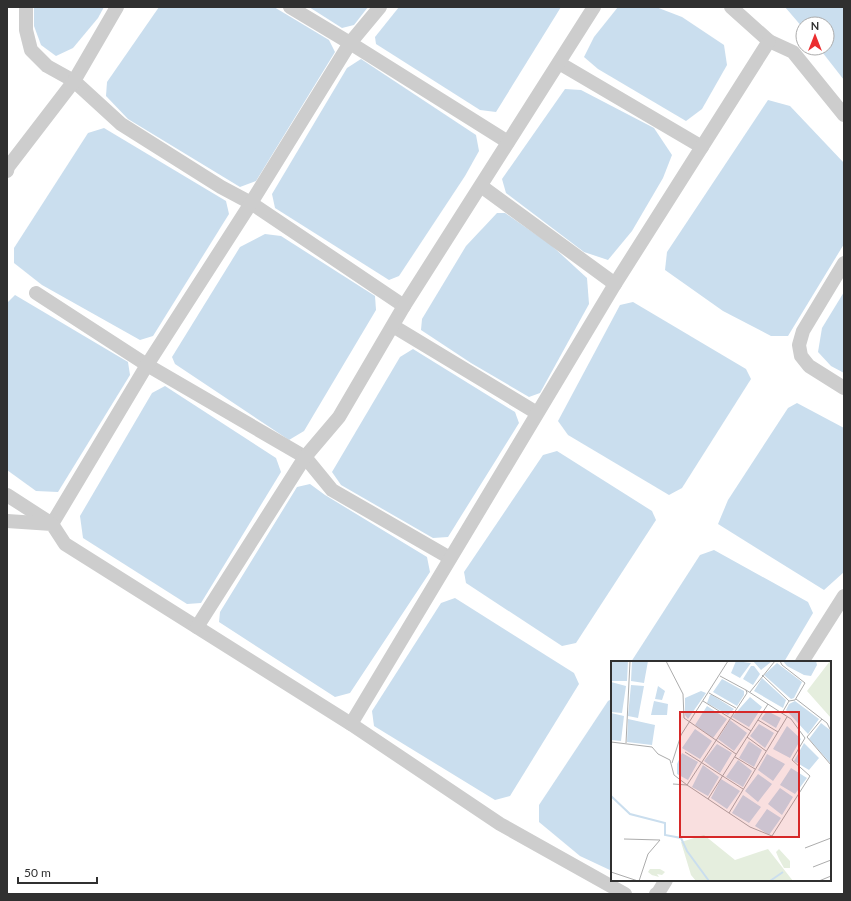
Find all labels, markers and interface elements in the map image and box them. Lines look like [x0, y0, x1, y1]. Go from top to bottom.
north arrow [795, 16, 835, 56]
text: N [811, 19, 819, 32]
inset map [611, 661, 831, 881]
scale bar [18, 859, 97, 885]
text: 50 m [24, 865, 51, 880]

